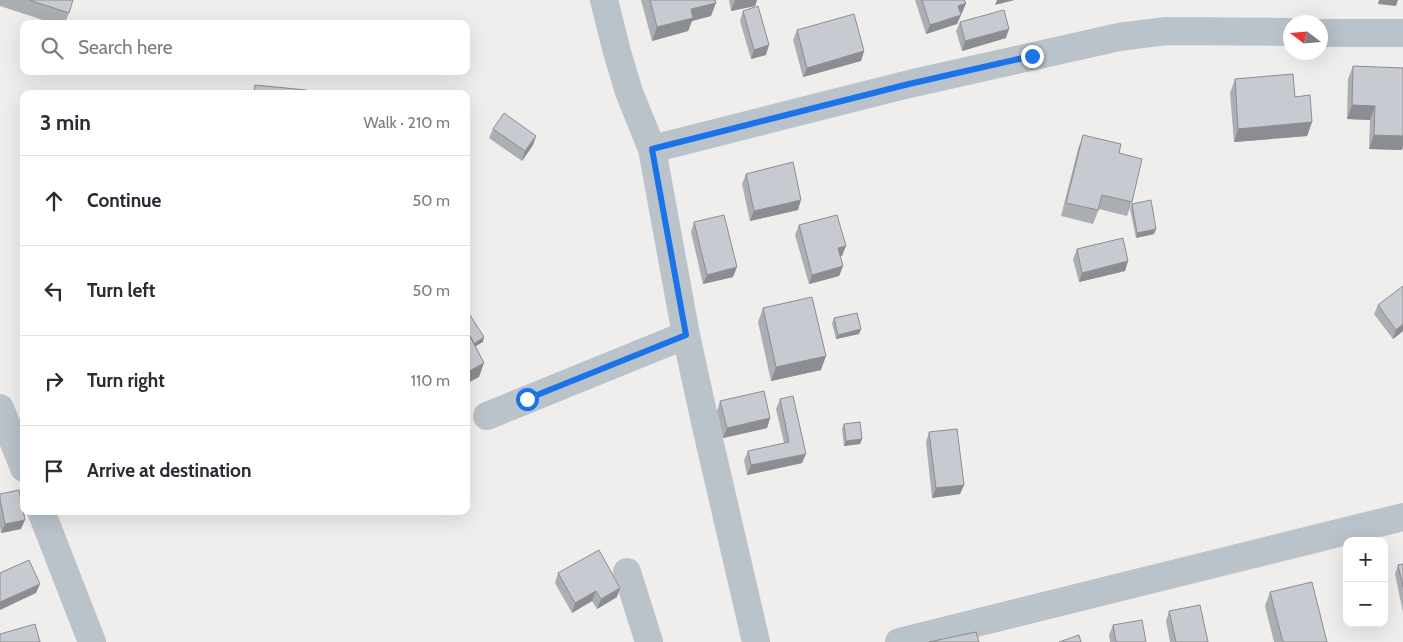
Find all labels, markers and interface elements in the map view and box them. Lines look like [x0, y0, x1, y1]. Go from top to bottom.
north arrow [1283, 15, 1328, 60]
search box [20, 20, 470, 75]
icon: search [38, 34, 66, 62]
text: Search here [78, 36, 172, 59]
route end [1021, 45, 1044, 68]
text: 3 min [40, 110, 91, 135]
text: Walk · 210 m [363, 113, 450, 132]
icon: ahead [40, 187, 68, 215]
text: Continue [87, 189, 161, 212]
text: 50 m [413, 191, 450, 210]
icon: left [40, 277, 68, 305]
text: Turn left [87, 279, 155, 302]
text: 50 m [413, 281, 450, 300]
icon: right [40, 367, 68, 395]
text: Turn right [87, 369, 165, 392]
text: 110 m [411, 371, 450, 390]
route start [516, 388, 539, 411]
icon: arrive [40, 457, 68, 485]
text: Arrive at destination [87, 459, 251, 482]
map controls [1343, 537, 1388, 627]
button: + [1343, 537, 1388, 582]
button: − [1343, 582, 1388, 627]

